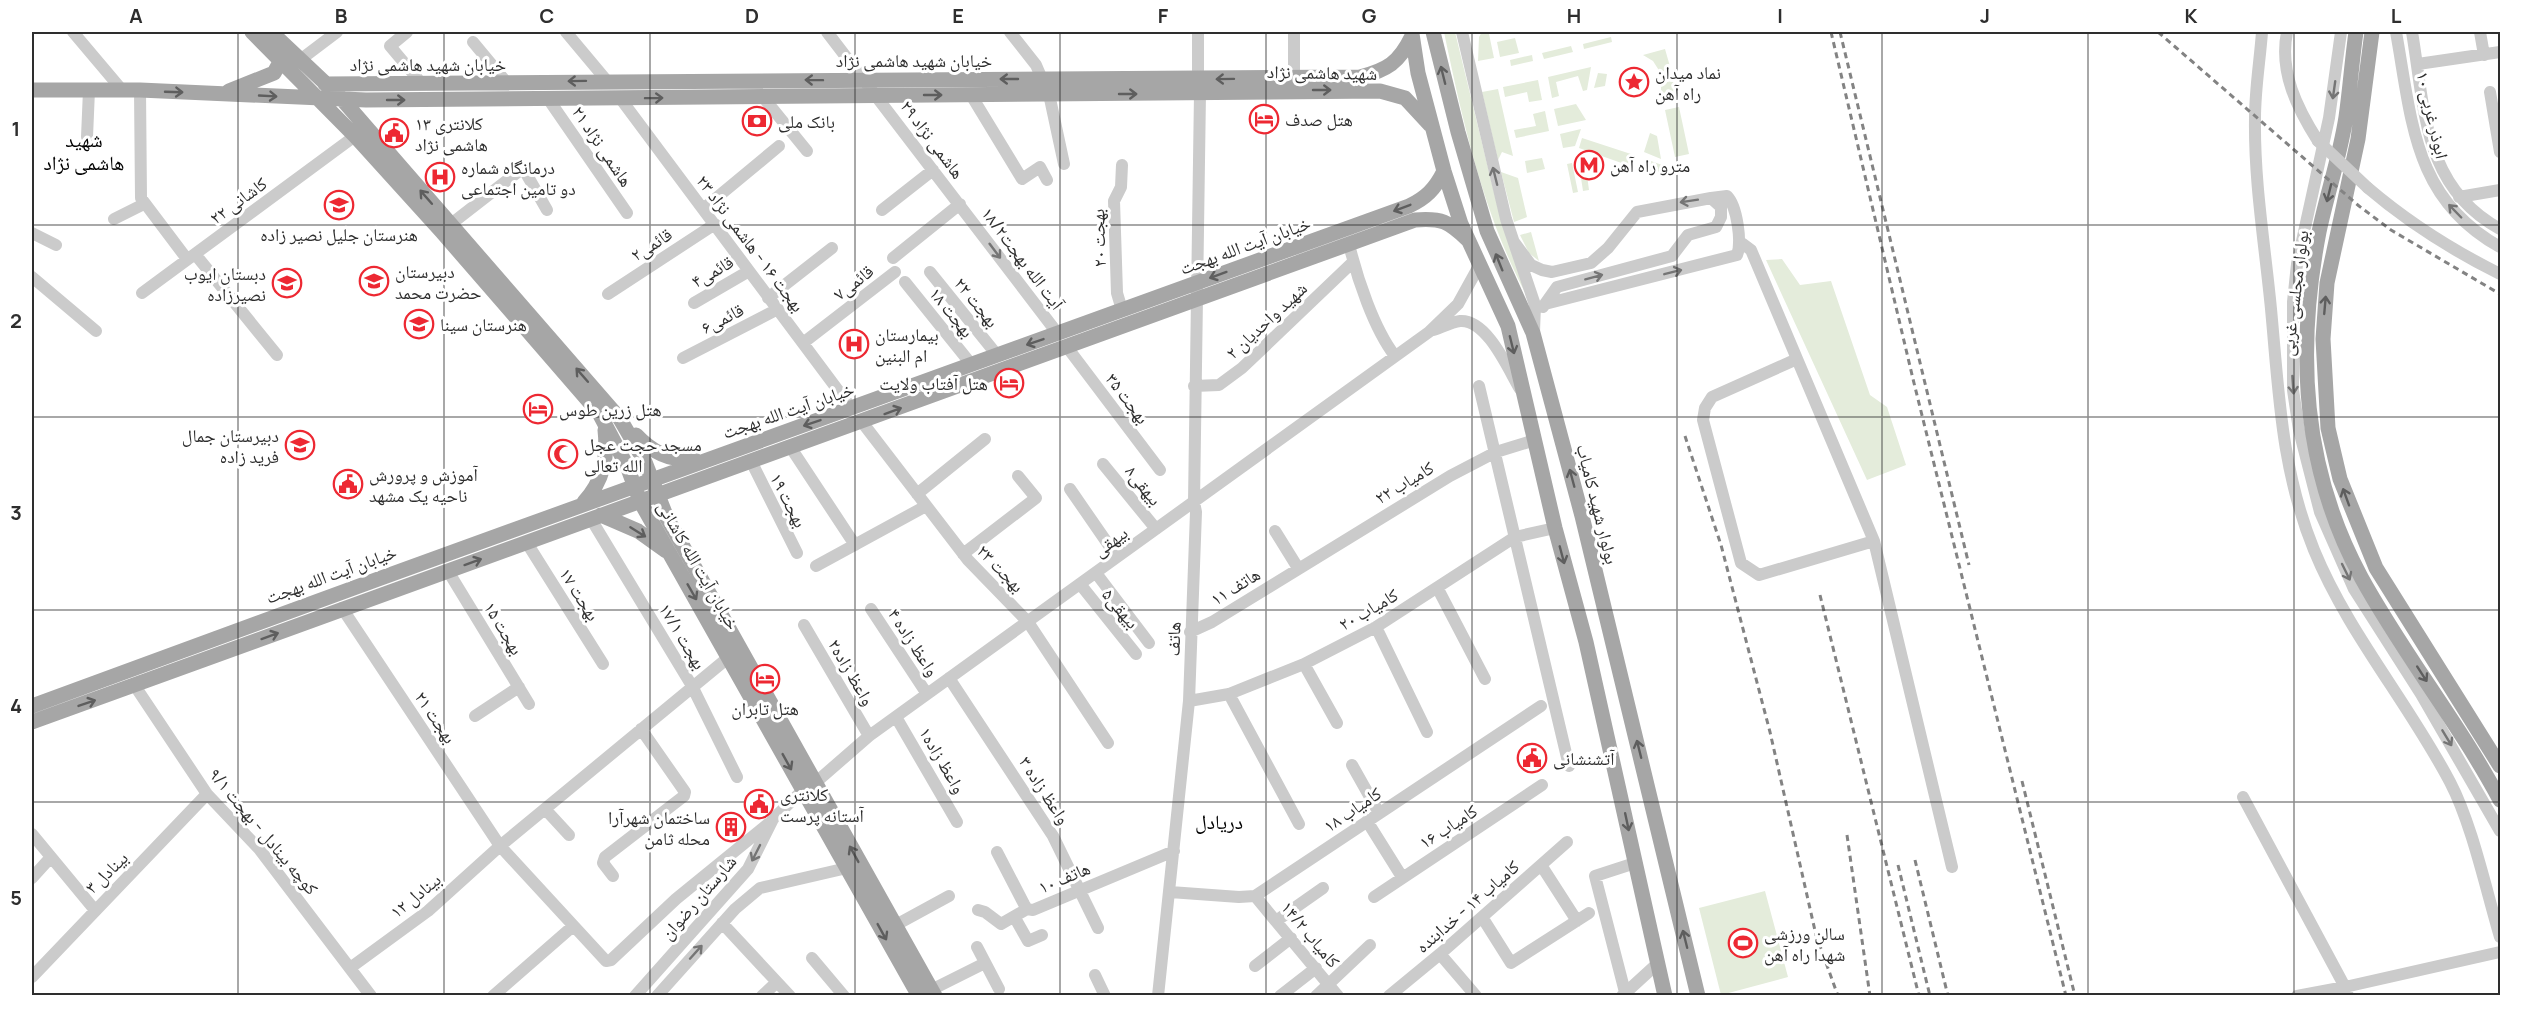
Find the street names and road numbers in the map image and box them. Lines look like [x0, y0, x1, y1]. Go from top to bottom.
street label: خیابان شهید هاشمی نژاد [836, 48, 992, 72]
street label: خیابان شهید هاشمی نژاد [350, 52, 506, 76]
street label: شهید هاشمی نژاد [1267, 59, 1377, 85]
street label: ابوذر غربی ۱۰ [2411, 69, 2455, 161]
street label: هاشمی نژاد ۲۹ [896, 95, 970, 183]
street label: هاشمی نژاد ۲۱ [567, 101, 639, 191]
street label: بهجت ۱۶ - هاشمی نژاد ۲۳ [692, 170, 810, 316]
street label: کاشانی ۲۲ [204, 171, 272, 229]
street label: آیت الله بهجت۱۸/۲ [976, 202, 1070, 315]
street label: بهجت ۲۰ [1085, 208, 1111, 268]
street label: خیابان آیت الله بهجت [1176, 210, 1314, 280]
street label: قائمی۲ [626, 222, 676, 266]
street label: بولوار مجلسی غربی [2274, 229, 2314, 357]
street label: قائمی۴ [687, 249, 737, 293]
street label: قائمی۷ [828, 259, 878, 305]
street label: بهجت ۲۲ [949, 272, 1005, 332]
street label: شهید واحدیان ۲ [1220, 276, 1312, 364]
street label: بهجت ۱۸ [924, 282, 980, 342]
street label: قائمی۶ [697, 297, 747, 339]
street label: بهجت ۳۵ [1101, 368, 1155, 429]
street label: خیابان آیت الله بهجت [719, 376, 857, 444]
street label: بولوار شهید کامیاب [1571, 441, 1625, 567]
street label: کامیاب ۲۲ [1370, 455, 1438, 509]
street label: بیهقی۸ [1120, 460, 1168, 510]
street label: بهجت ۱۹ [765, 469, 813, 531]
street label: خیابان آیت الله کاشانی [652, 496, 746, 634]
street label: بیهقی [1088, 520, 1132, 562]
street label: خیابان آیت الله بهجت [262, 539, 400, 609]
street label: بهجت ۲۳ [972, 539, 1030, 597]
street label: هاتف ۱۱ [1206, 561, 1264, 611]
street label: بهجت ۱۷ [554, 563, 606, 625]
street label: کامیاب ۲۰ [1334, 582, 1403, 636]
street label: بیهقی۵ [1097, 583, 1145, 633]
street label: بهجت ۱۵ [479, 597, 529, 659]
street label: بهجت ۱۷/۱ [654, 598, 712, 674]
street label: واعظ زاده ۴ [883, 603, 945, 681]
street label: هاتف [1160, 621, 1186, 657]
street label: واعظ زاده۲ [823, 634, 881, 710]
street label: بهجت ۲۱ [410, 686, 462, 748]
street label: واعظ زاده۱ [914, 722, 972, 798]
street label: واعظ زاده ۳ [1014, 751, 1076, 829]
street label: کوچه بینادل - بهجت ۹/۱ [204, 763, 324, 900]
street label: کامیاب ۱۸ [1318, 781, 1386, 837]
street label: کامیاب ۱۶ [1414, 798, 1482, 854]
street label: بینادل ۳ [79, 846, 133, 898]
street label: شارستان رضوان [655, 850, 741, 944]
street label: کامیاب ۱۴ - خدابنده [1410, 854, 1524, 958]
street label: هاتف ۱۰ [1034, 855, 1094, 899]
street label: بینادل ۱۲ [384, 867, 446, 923]
street label: کامیاب ۱۴/۲ [1276, 896, 1346, 973]

